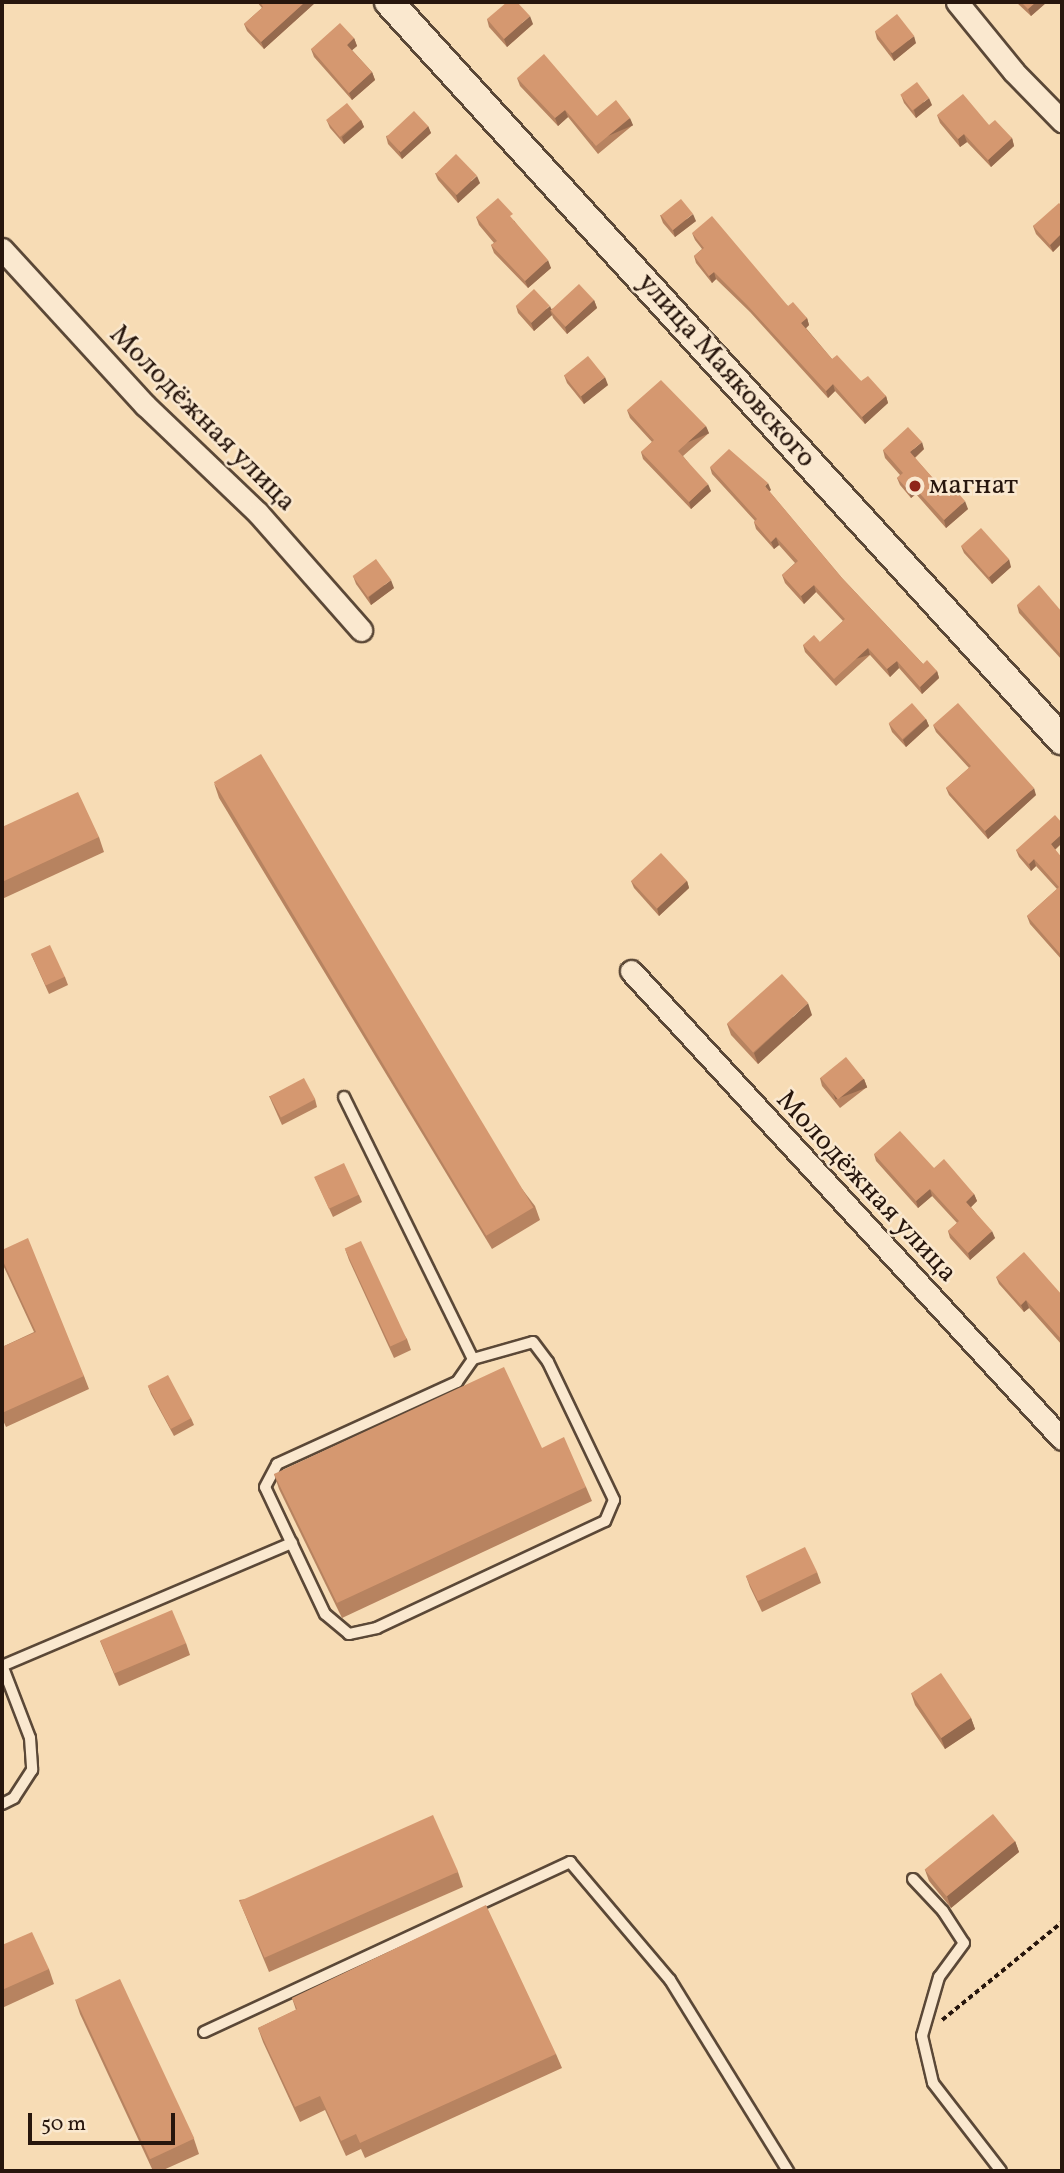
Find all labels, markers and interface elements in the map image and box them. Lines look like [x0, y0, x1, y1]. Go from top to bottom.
street label: улица Маяковского [630, 267, 822, 475]
street label: Молодёжная улица [101, 318, 303, 520]
place label: магнат [929, 469, 1018, 503]
marker: магнат [907, 478, 923, 494]
street label: Молодёжная улица [768, 1084, 964, 1290]
scale bar [32, 2100, 178, 2144]
text: 50 m [41, 2110, 86, 2139]

